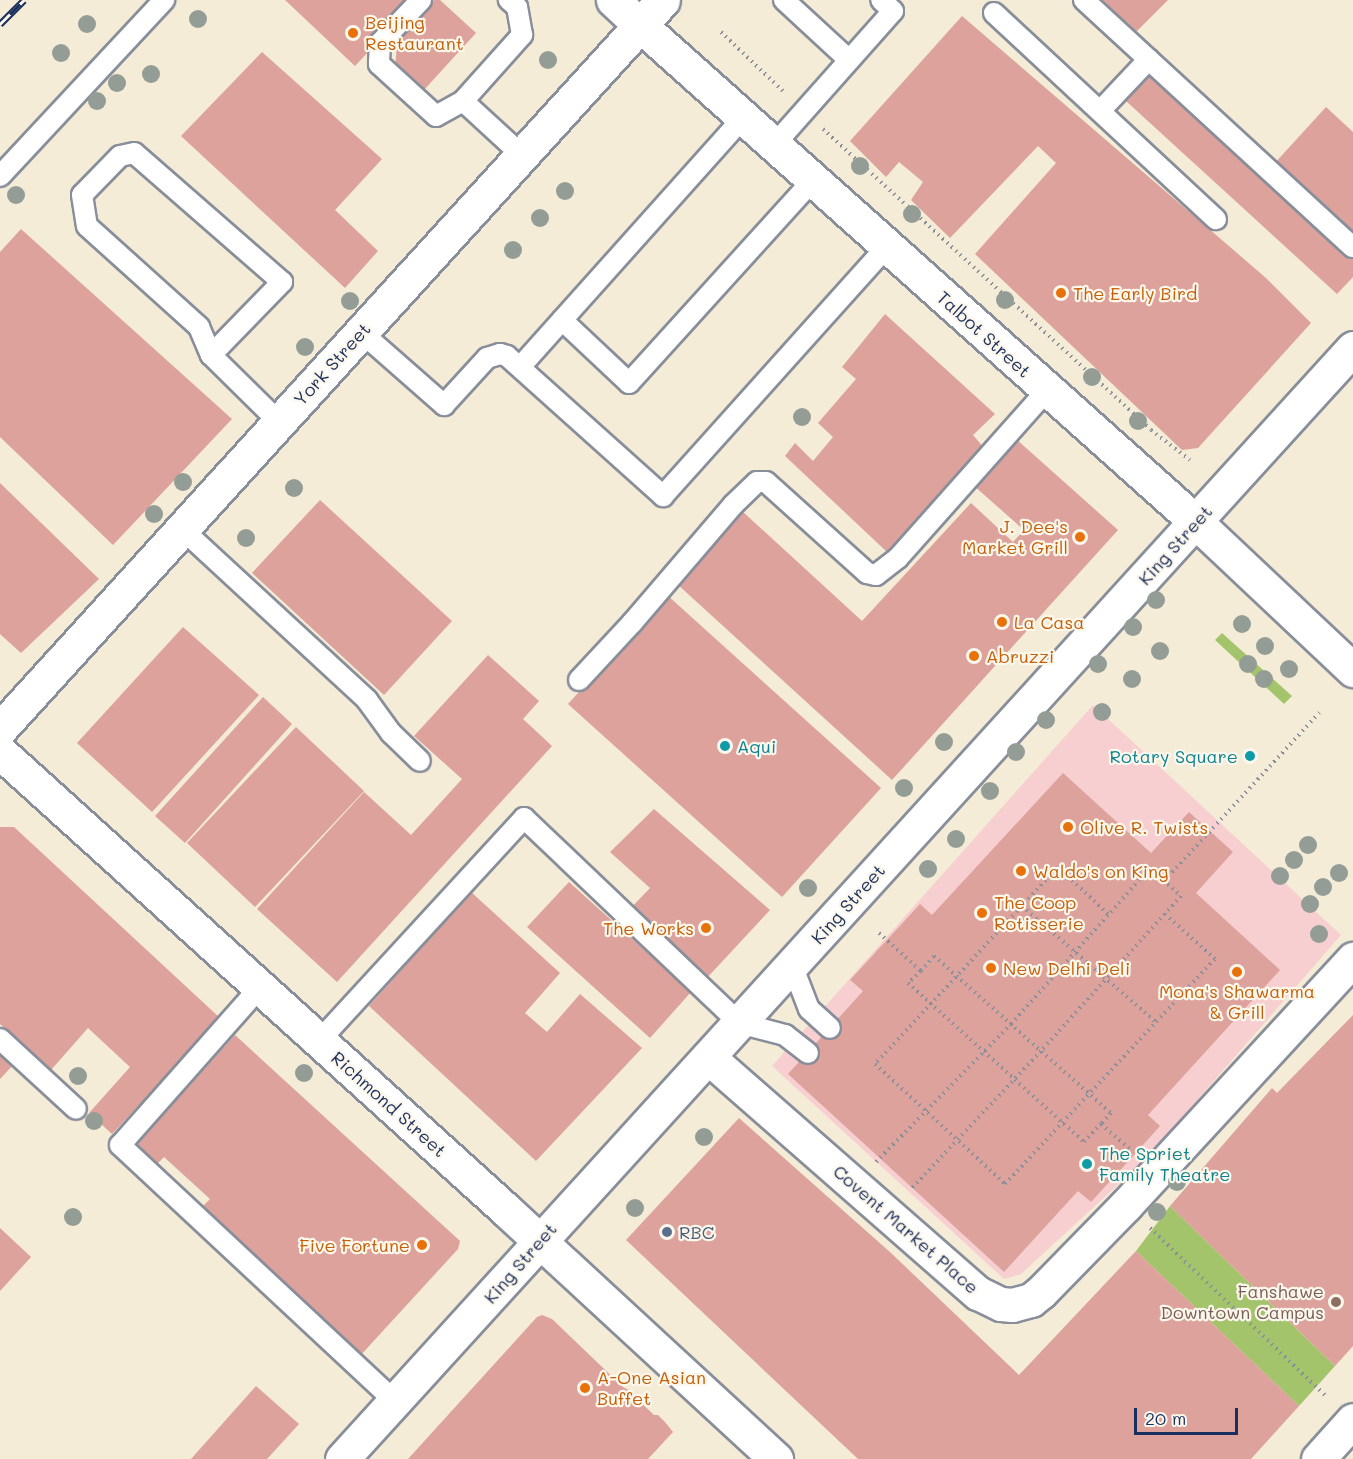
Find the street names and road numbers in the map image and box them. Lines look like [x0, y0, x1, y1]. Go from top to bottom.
street label: Talbot Street [933, 286, 1035, 382]
street label: York Street [289, 318, 375, 410]
street label: King Street [1134, 501, 1216, 589]
street label: King Street [807, 860, 889, 948]
street label: Richmond Street [327, 1047, 451, 1161]
street label: Covent Market Place [829, 1160, 983, 1298]
street label: King Street [479, 1218, 561, 1308]

